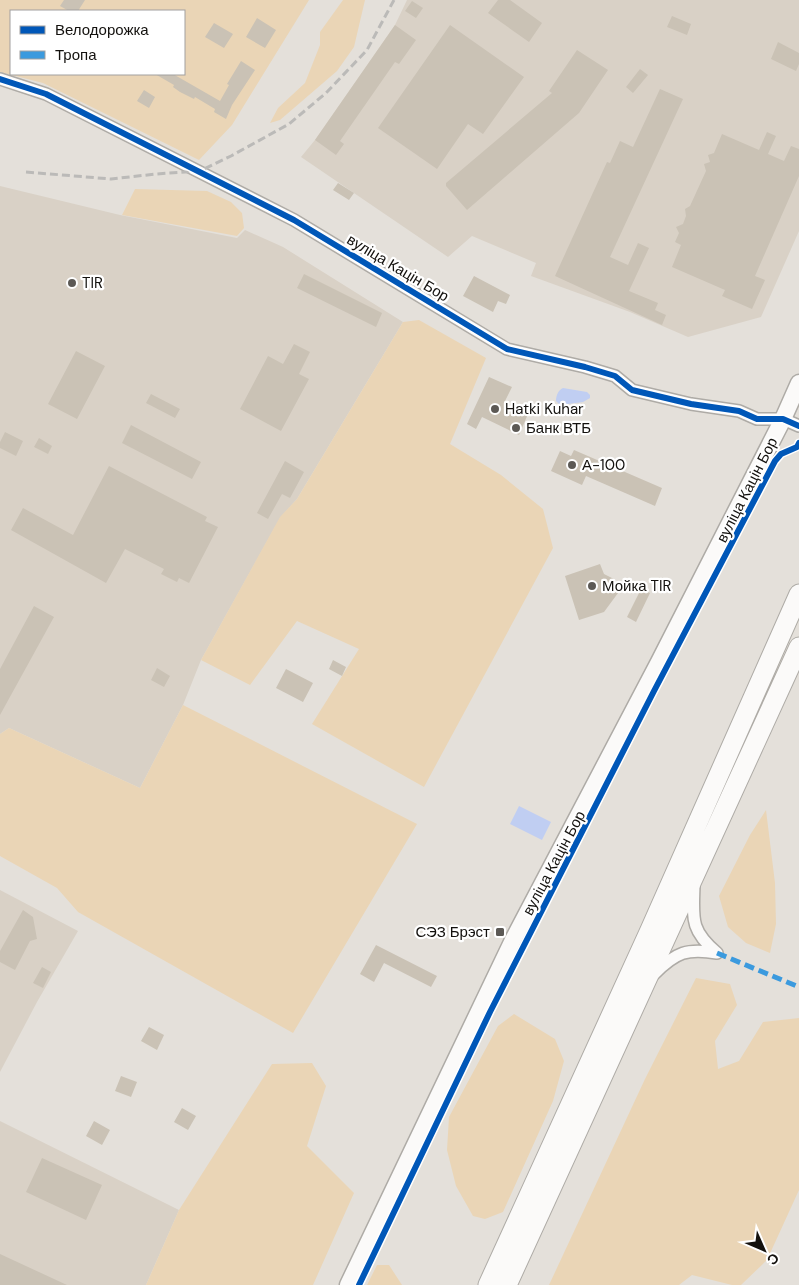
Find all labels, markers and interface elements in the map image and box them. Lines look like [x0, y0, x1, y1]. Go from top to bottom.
legend [10, 10, 185, 75]
text: Велодорожка [55, 20, 149, 40]
text: Тропа [55, 45, 97, 65]
street label: вуліца Кацін Бор [343, 230, 453, 306]
place label: TIR [82, 273, 103, 293]
marker: TIR [66, 277, 78, 289]
place label: Hatki Kuhar [505, 399, 584, 419]
marker: Hatki Kuhar [489, 403, 501, 415]
place label: Банк ВТБ [526, 418, 591, 438]
marker: Банк ВТБ [510, 422, 522, 434]
street label: вуліца Кацін Бор [712, 434, 782, 546]
place label: А-100 [582, 455, 625, 475]
marker: А-100 [566, 459, 578, 471]
place label: Мойка TIR [602, 576, 672, 596]
marker: Мойка TIR [586, 580, 598, 592]
street label: вуліца Кацін Бор [518, 807, 590, 919]
place label: СЭЗ Брэст [415, 922, 490, 942]
marker: СЭЗ Брэст [494, 926, 506, 938]
north arrow [739, 1225, 789, 1275]
text: С [763, 1249, 783, 1269]

